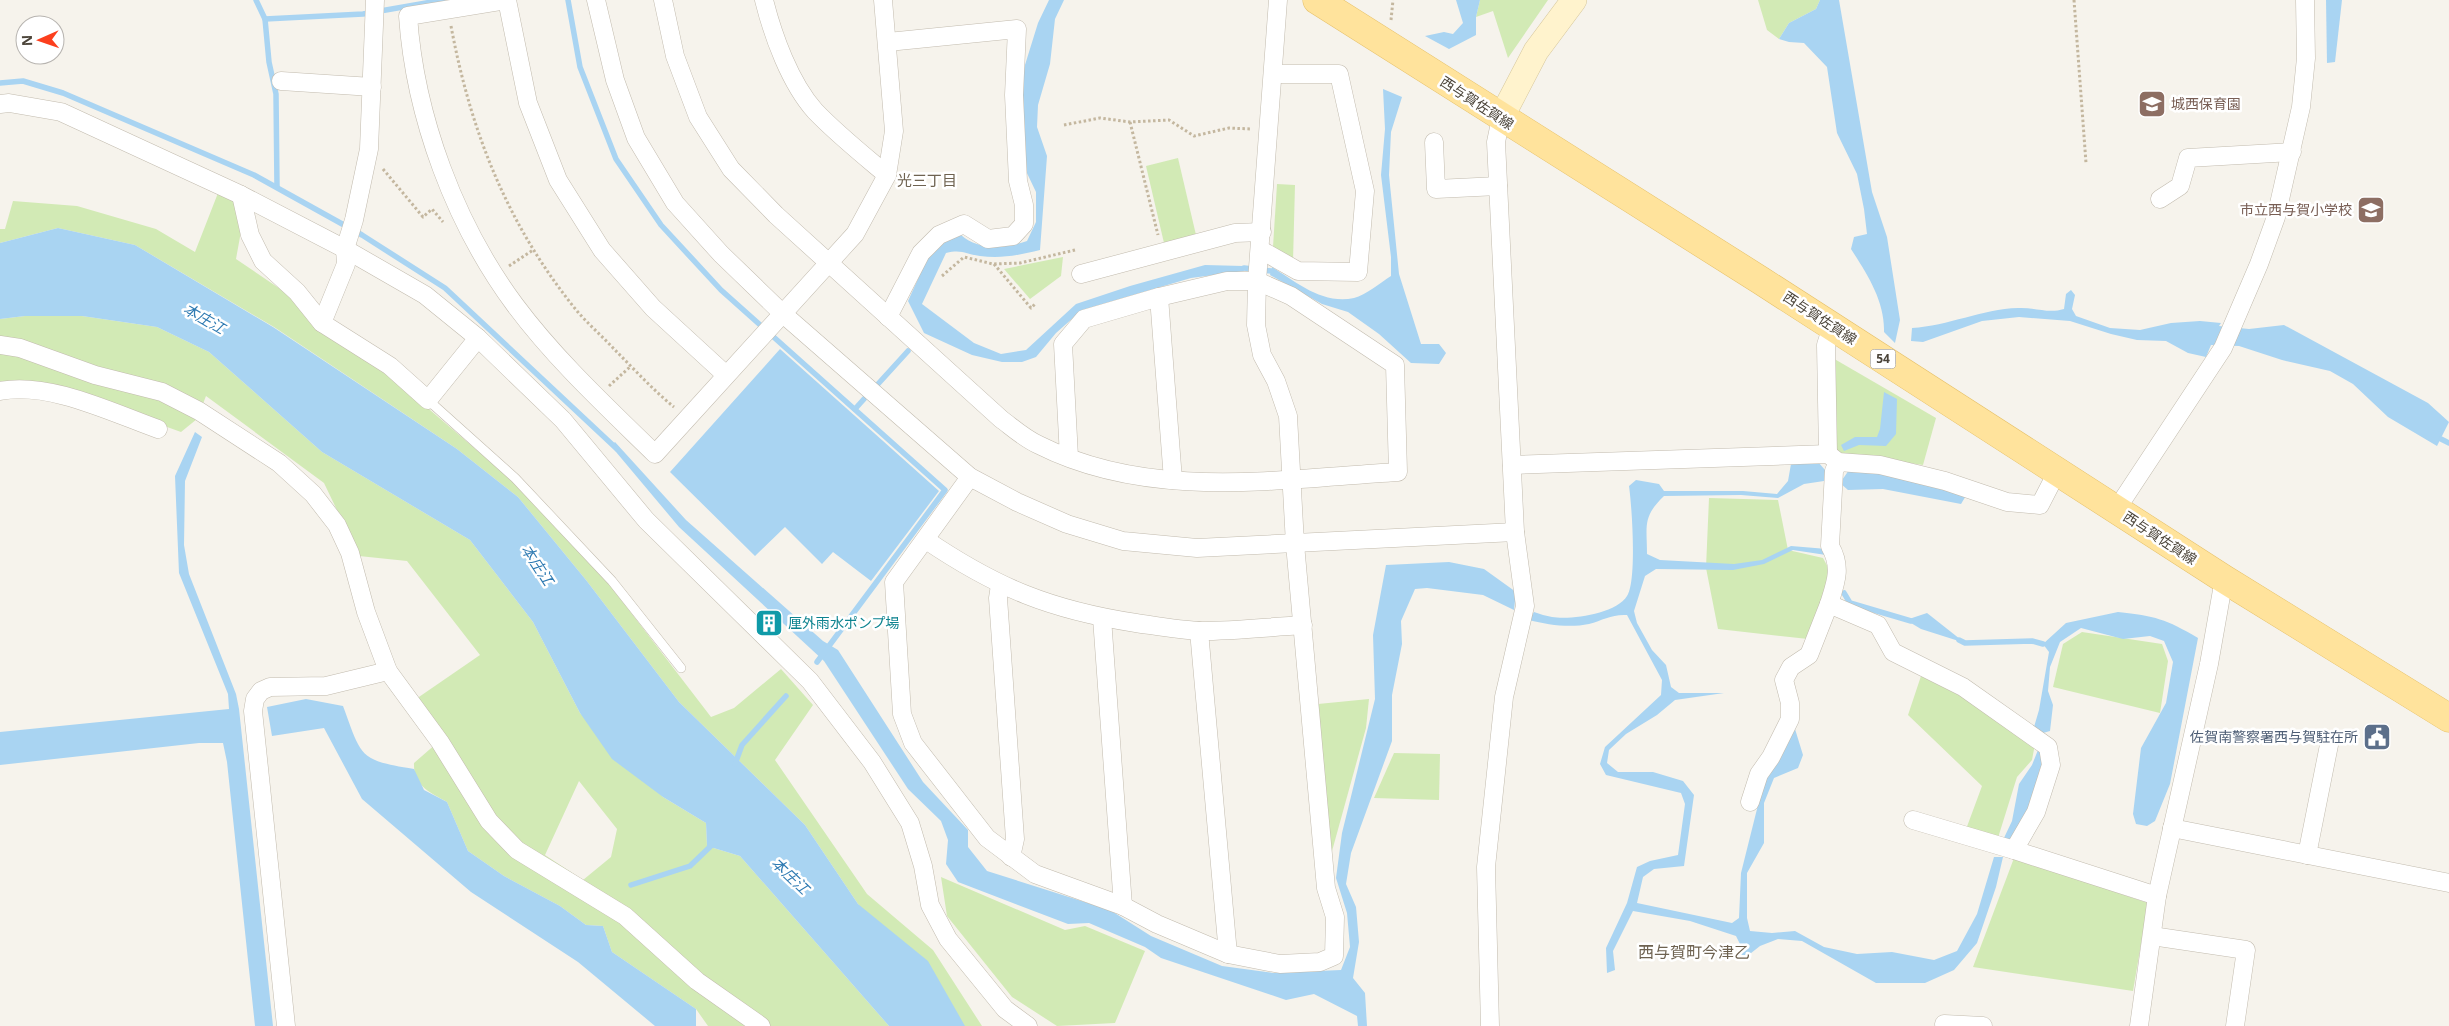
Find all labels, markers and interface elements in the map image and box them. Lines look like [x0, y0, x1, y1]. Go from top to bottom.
north arrow [15, 15, 65, 65]
text: N [17, 34, 36, 46]
street label: 西与賀佐賀線 [1437, 72, 1518, 133]
school or university icon: 城西保育園 [2137, 89, 2167, 119]
place label: 城西保育園 [2171, 94, 2241, 113]
district label: 光三丁目 [897, 170, 957, 190]
school or university icon: 市立西与賀小学校 [2356, 195, 2386, 225]
place label: 市立西与賀小学校 [2240, 200, 2352, 219]
street label: 西与賀佐賀線 [1780, 287, 1861, 348]
water label: 本庄江 [180, 298, 231, 339]
road number: 54 [1870, 349, 1896, 368]
street label: 西与賀佐賀線 [2120, 507, 2201, 568]
water label: 本庄江 [517, 540, 560, 590]
building icon: 厘外雨水ポンプ場 [754, 608, 784, 638]
place label: 厘外雨水ポンプ場 [788, 613, 900, 632]
public building icon: 佐賀南警察署西与賀駐在所 [2362, 722, 2392, 752]
place label: 佐賀南警察署西与賀駐在所 [2190, 727, 2358, 746]
water label: 本庄江 [768, 852, 815, 899]
district label: 西与賀町今津乙 [1638, 941, 1750, 963]

